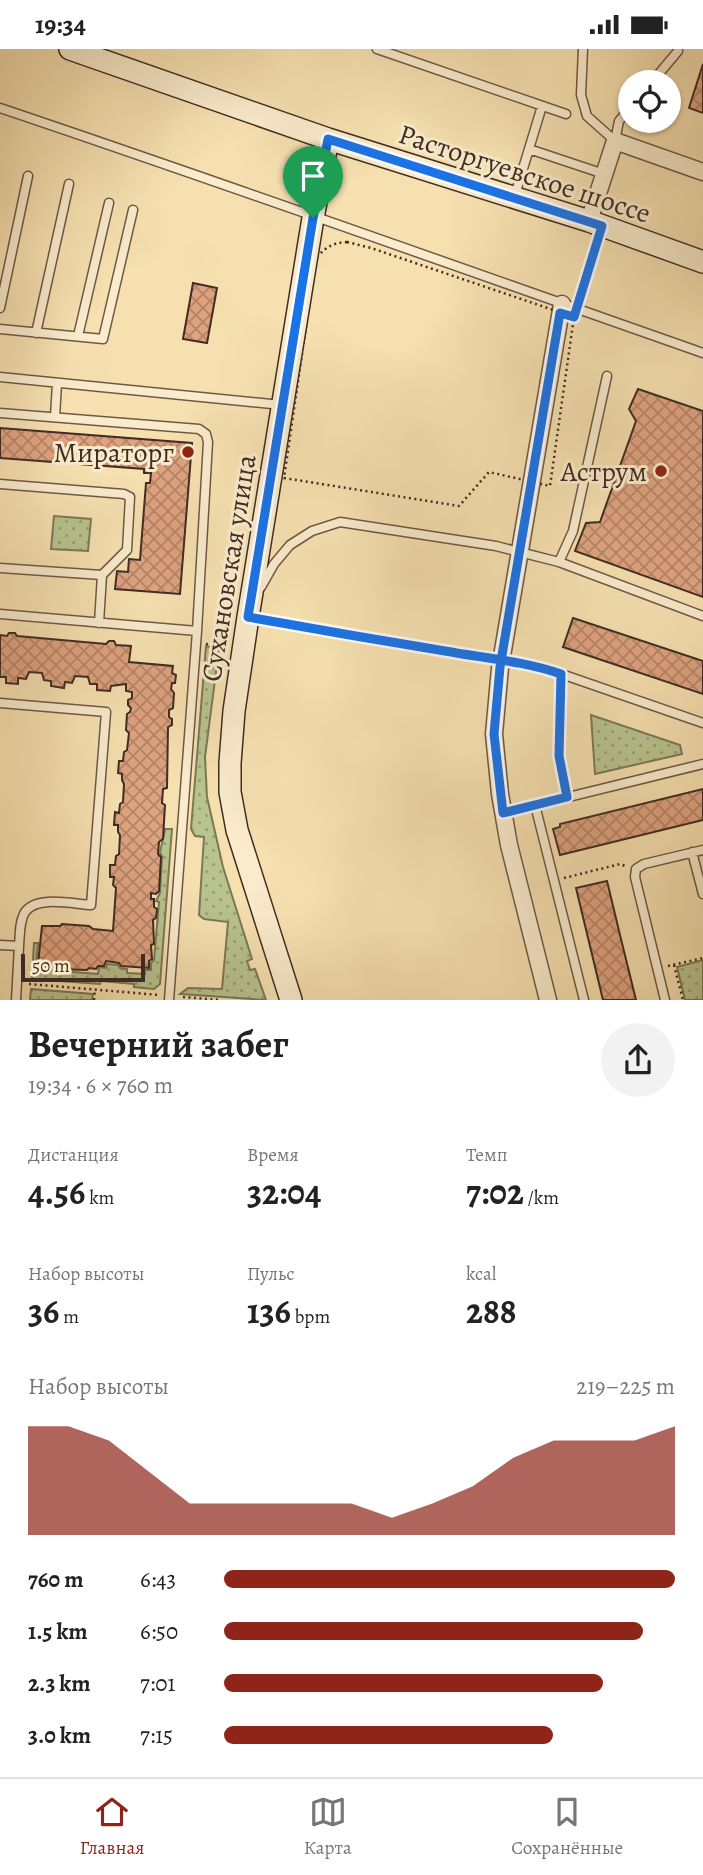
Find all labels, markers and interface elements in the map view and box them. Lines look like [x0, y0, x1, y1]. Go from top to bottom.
text: 19:34 [35, 7, 86, 42]
map controls [618, 70, 681, 133]
button: locate [618, 70, 681, 133]
street label: Расторгуевское шоссе [394, 115, 656, 233]
pin [283, 146, 343, 218]
icon: arrive [294, 157, 332, 195]
place label: Мираторг [54, 434, 174, 472]
marker: Мираторг [180, 444, 196, 460]
street label: Сухановская улица [192, 452, 266, 684]
place label: Аструм [560, 453, 647, 491]
marker: Аструм [653, 463, 669, 479]
scale bar [21, 951, 145, 983]
text: 50 m [32, 953, 70, 979]
text: Вечерний забег [28, 1018, 289, 1070]
button: share [601, 1023, 675, 1097]
text: 19:34 · 6 × 760 m [28, 1070, 173, 1101]
text: Дистанция [28, 1142, 119, 1168]
text: Время [247, 1142, 299, 1168]
text: Темп [466, 1142, 507, 1168]
text: 4.56 [28, 1168, 85, 1216]
text: 32:04 [247, 1168, 321, 1216]
text: 7:02 [466, 1168, 524, 1216]
text: km [85, 1185, 114, 1211]
text: /km [524, 1185, 559, 1211]
text: Набор высоты [28, 1261, 144, 1287]
text: Пульс [247, 1261, 295, 1287]
text: kcal [466, 1261, 496, 1287]
text: 36 [28, 1287, 59, 1335]
text: 136 [247, 1287, 291, 1335]
text: 288 [466, 1287, 517, 1335]
text: m [59, 1304, 79, 1330]
text: bpm [291, 1304, 330, 1330]
text: Набор высоты [28, 1371, 169, 1402]
text: 219–225 m [576, 1371, 675, 1402]
text: 760 m [28, 1564, 83, 1595]
text: 6:43 [140, 1564, 176, 1595]
text: 1.5 km [28, 1616, 88, 1647]
text: 6:50 [140, 1616, 178, 1647]
text: 2.3 km [28, 1668, 91, 1699]
text: 7:01 [140, 1668, 175, 1699]
text: 3.0 km [28, 1720, 91, 1751]
text: 7:15 [140, 1720, 173, 1751]
tab: Главная [80, 1793, 144, 1861]
tab: Карта [304, 1793, 352, 1861]
tab: Сохранённые [511, 1793, 623, 1861]

